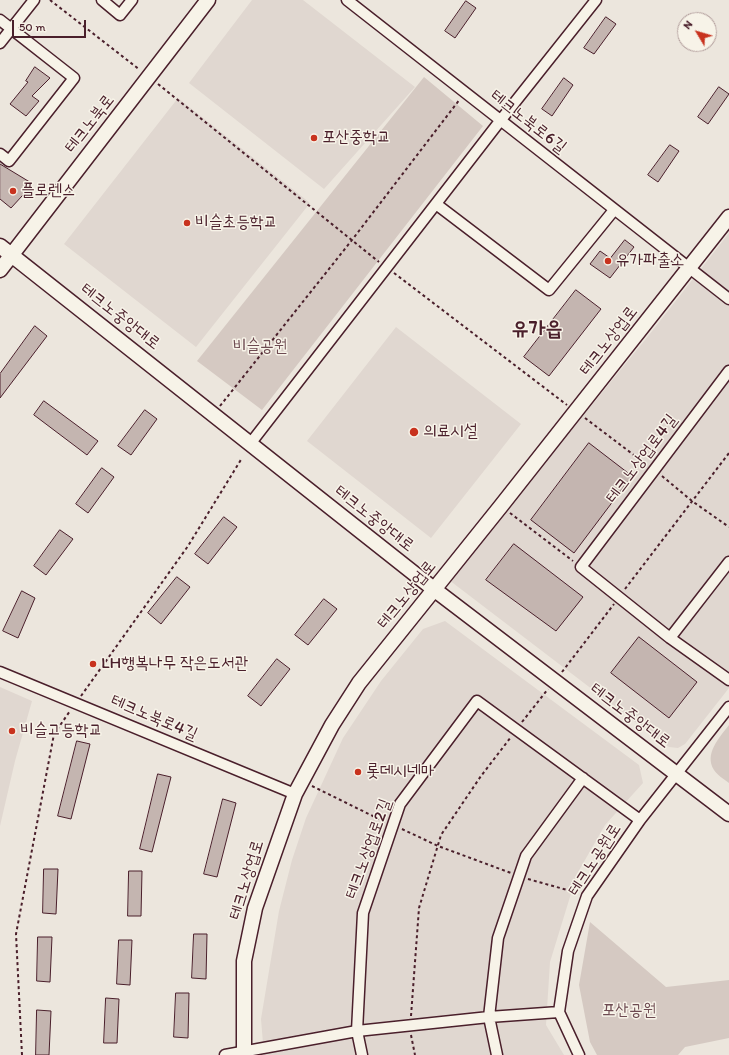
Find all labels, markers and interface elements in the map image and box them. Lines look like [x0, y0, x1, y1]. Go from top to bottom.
scale bar [14, 12, 88, 38]
north arrow [677, 12, 717, 52]
text: N [681, 18, 695, 32]
text: 50 m [19, 20, 45, 34]
street label: 테크노북로6길 [486, 86, 570, 158]
street label: 테크노북로 [61, 91, 119, 157]
place label: 포산중학교 [322, 128, 390, 148]
marker: 포산중학교 [309, 133, 319, 143]
place label: 플로렌스 [21, 181, 76, 201]
marker: 플로렌스 [8, 186, 18, 196]
place label: 비슬초등학교 [195, 213, 277, 233]
marker: 비슬초등학교 [182, 218, 192, 228]
place label: 유가파출소 [616, 251, 684, 271]
marker: 유가파출소 [603, 256, 613, 266]
street label: 테크노중앙대로 [76, 279, 164, 355]
street label: 테크노상업로 [576, 302, 642, 380]
district label: 유가읍 [512, 317, 562, 343]
park label: 비슬공원 [233, 337, 287, 357]
street label: 테크노상업로4길 [602, 411, 682, 507]
place label: 의료시설 [423, 422, 478, 442]
marker: 의료시설 [408, 426, 420, 438]
street label: 테크노중앙대로 [330, 481, 418, 557]
street label: 테크노상업로 [373, 557, 441, 633]
place label: LH행복나무 작은도서관 [101, 654, 248, 674]
marker: LH행복나무 작은도서관 [88, 659, 98, 669]
street label: 테크노중앙대로 [586, 679, 674, 753]
street label: 테크노북로4길 [108, 691, 200, 745]
place label: 비슬고등학교 [20, 721, 102, 741]
marker: 비슬고등학교 [7, 726, 17, 736]
place label: 롯데시네마 [366, 762, 434, 782]
marker: 롯데시네마 [353, 767, 363, 777]
street label: 테크노상업로2길 [342, 796, 396, 902]
street label: 테크노공원로 [564, 820, 626, 900]
street label: 테크노상업로 [225, 838, 269, 922]
park label: 포산공원 [602, 1001, 656, 1021]

